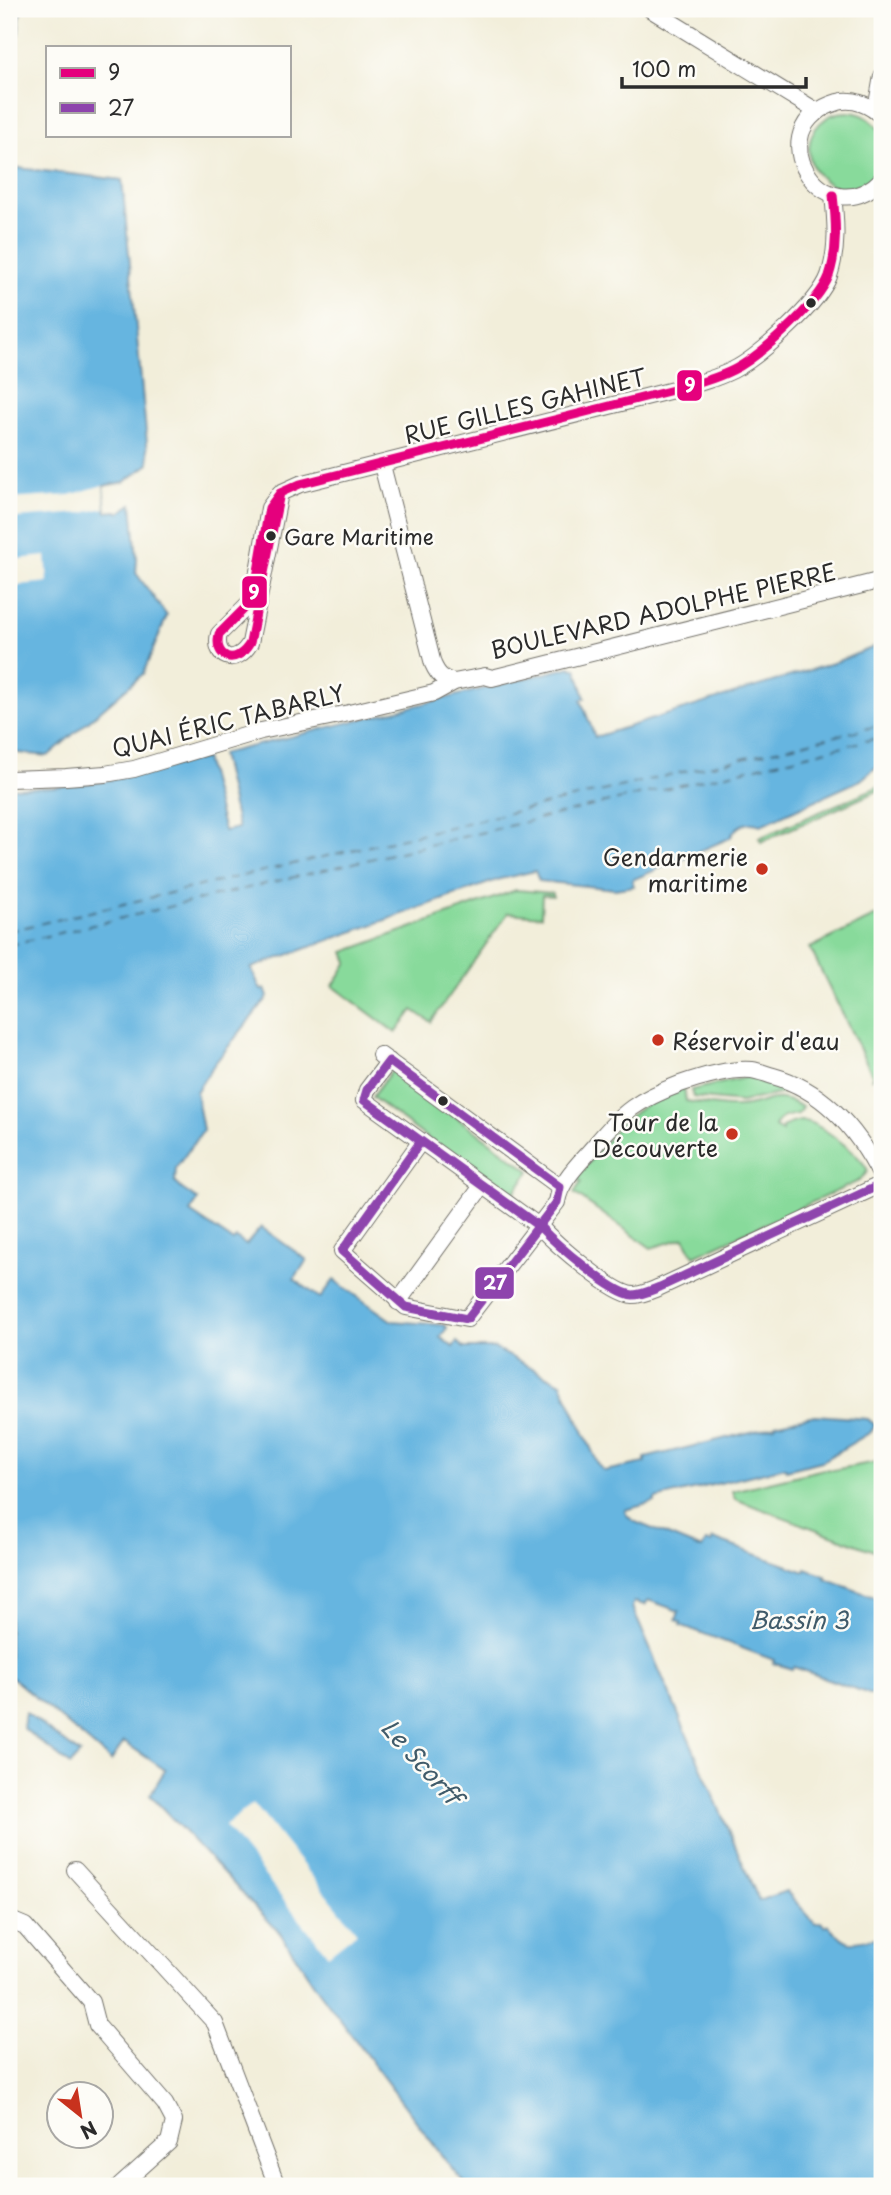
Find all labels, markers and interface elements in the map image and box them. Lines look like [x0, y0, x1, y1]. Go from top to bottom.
legend [46, 46, 290, 136]
scale bar [622, 46, 805, 90]
text: 100 m [632, 52, 696, 84]
text: 9 [108, 55, 120, 87]
text: 27 [108, 91, 134, 123]
unlabelled marker [804, 296, 818, 310]
street label: RUE GILLES GAHINET [400, 358, 650, 452]
line badge: 9 [676, 369, 703, 402]
text: 9 [684, 370, 696, 398]
place label: Gare Maritime [284, 520, 434, 552]
marker: Gare Maritime [264, 529, 278, 543]
street label: BOULEVARD ADOLPHE PIERRE [487, 553, 839, 667]
line badge: 9 [241, 575, 268, 609]
text: 9 [248, 577, 260, 605]
street label: QUAI ÉRIC TABARLY [108, 674, 348, 766]
place label: Gendarmerie maritime [603, 839, 748, 900]
marker: Gendarmerie maritime [754, 861, 770, 877]
place label: Réservoir d'eau [672, 1023, 840, 1058]
marker: Réservoir d'eau [650, 1032, 666, 1048]
unlabelled marker [436, 1094, 450, 1108]
place label: Tour de la Découverte [592, 1104, 719, 1165]
marker: Tour de la Découverte [724, 1126, 740, 1142]
line badge: 27 [474, 1266, 515, 1300]
text: 27 [483, 1268, 507, 1296]
water label: Bassin 3 [749, 1601, 850, 1637]
water label: Le Scorff [374, 1710, 475, 1817]
north arrow [46, 2080, 116, 2150]
text: N [75, 2115, 103, 2146]

